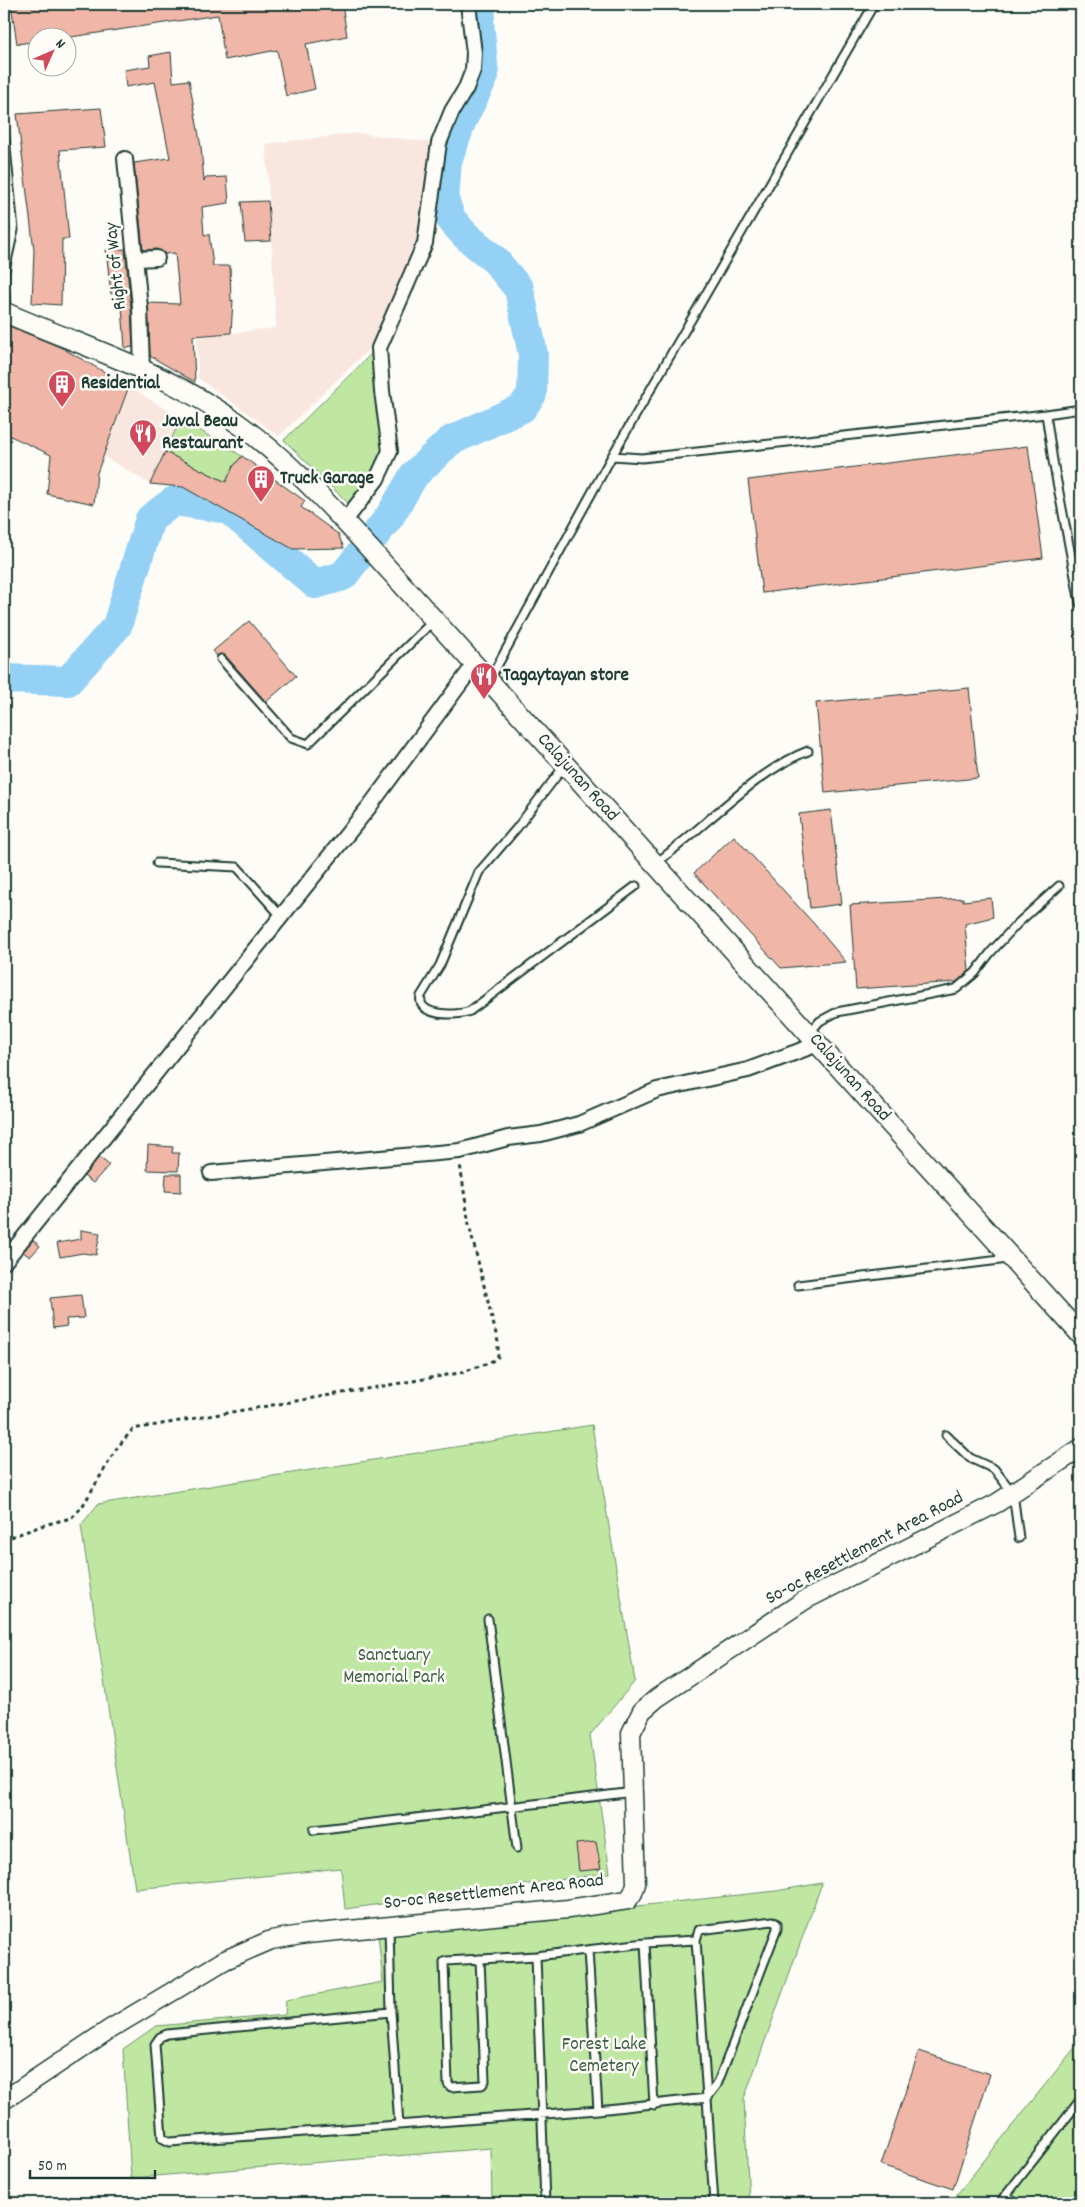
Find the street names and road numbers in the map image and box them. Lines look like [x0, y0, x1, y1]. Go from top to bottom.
street label: Right of Way [99, 220, 135, 311]
street label: Calajunan Road [530, 728, 624, 828]
street label: Calajunan Road [802, 1028, 896, 1128]
street label: So-oc Resettlement Area Road [761, 1485, 969, 1613]
street label: So-oc Resettlement Area Road [383, 1868, 605, 1918]

